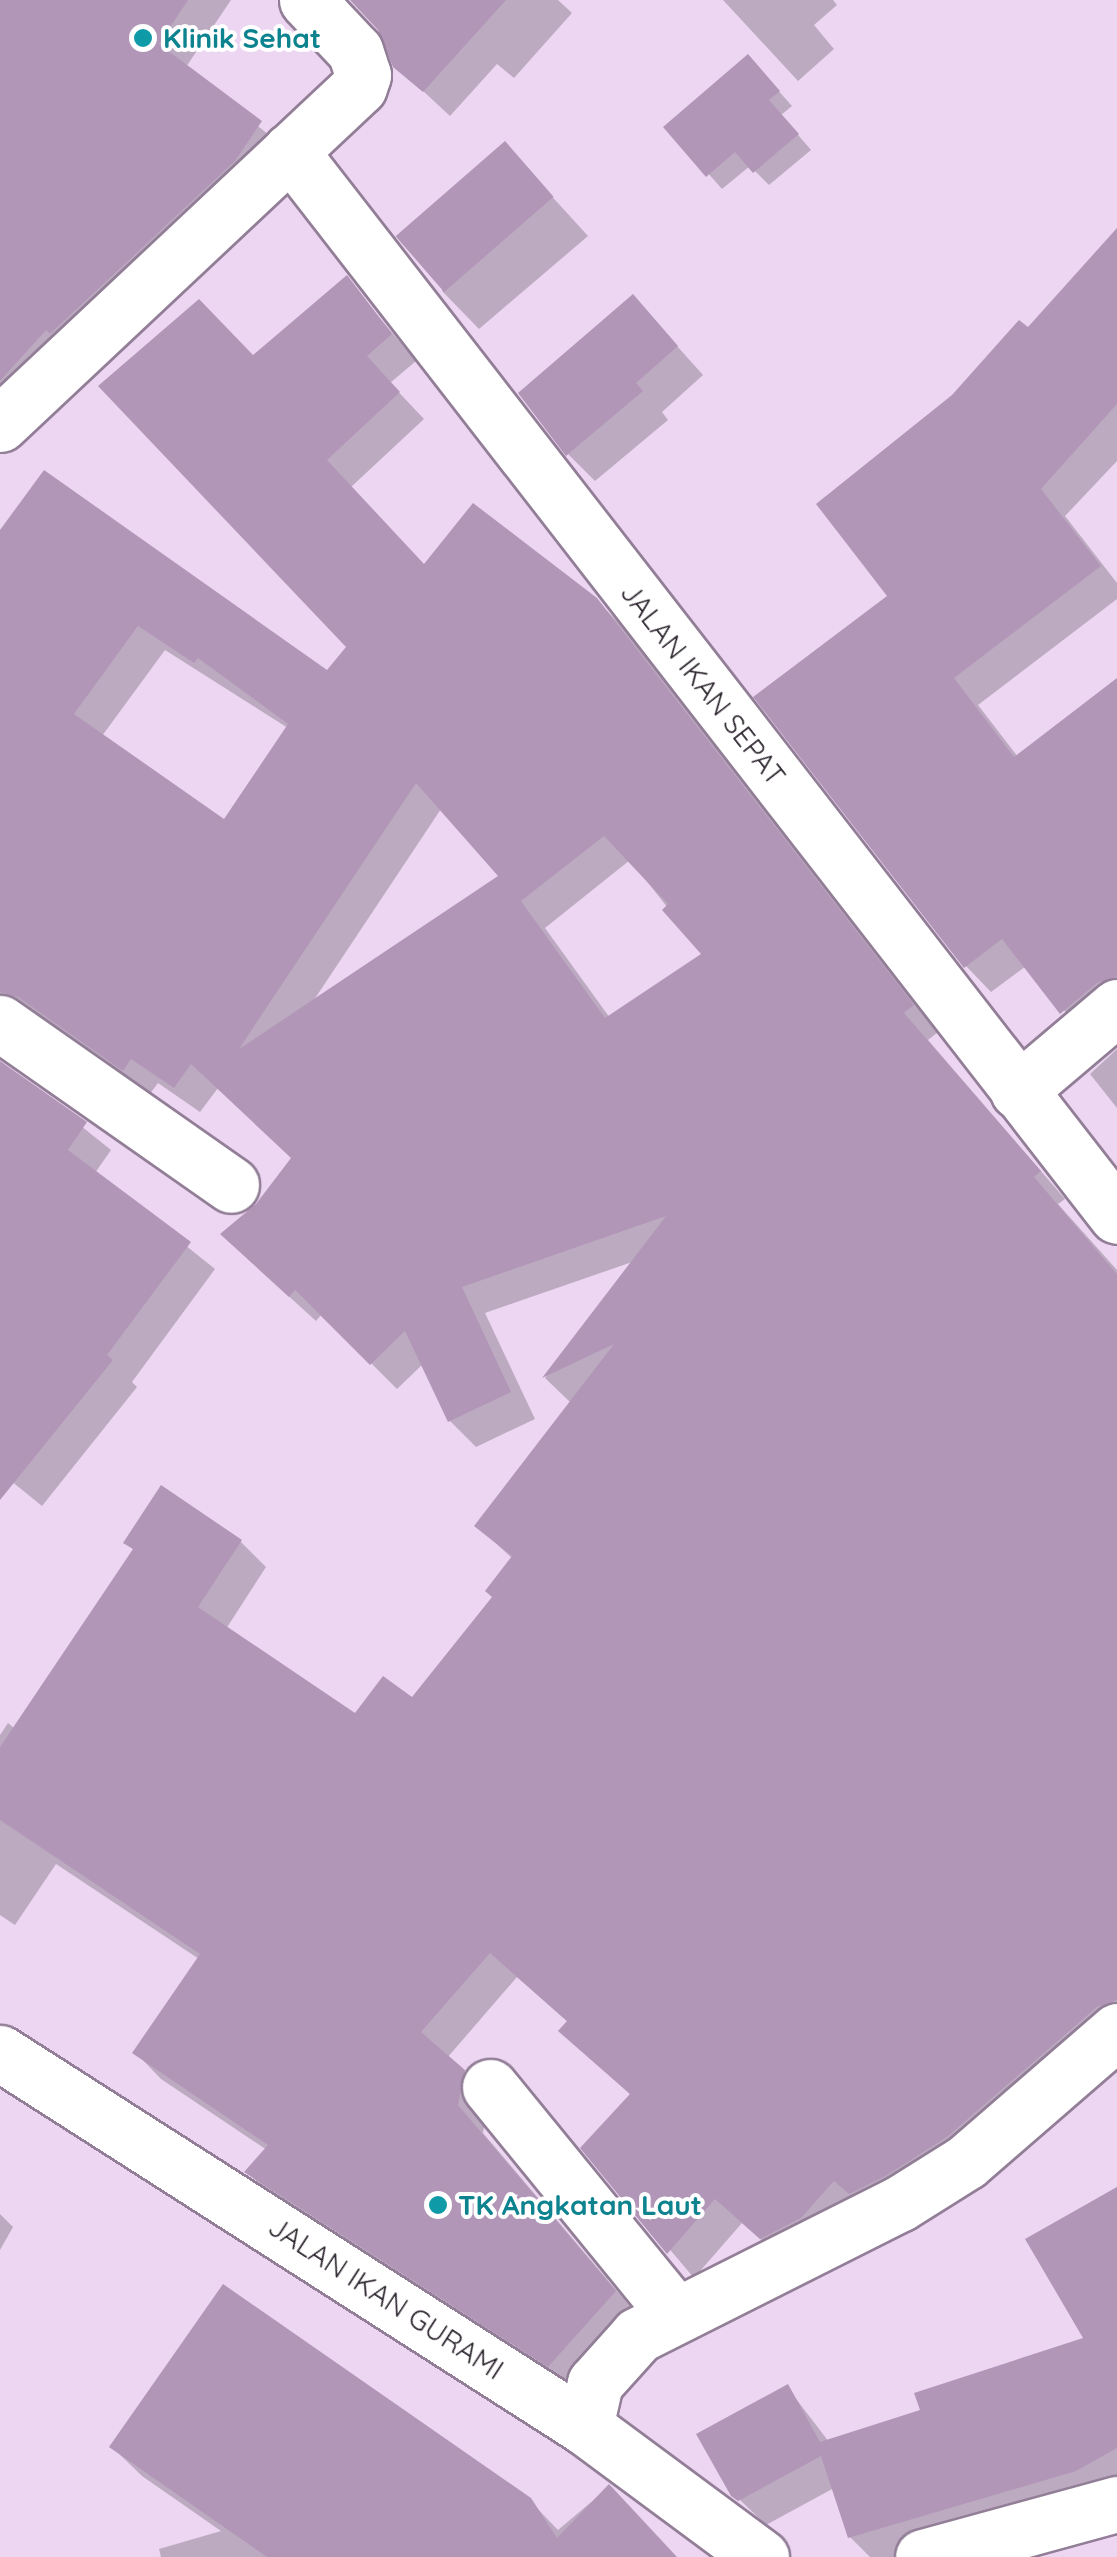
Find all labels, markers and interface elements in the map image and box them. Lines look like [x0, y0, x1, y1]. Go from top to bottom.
place label: Klinik Sehat [163, 21, 321, 55]
marker: Klinik Sehat [132, 27, 154, 49]
street label: JALAN IKAN SEPAT [614, 576, 792, 792]
place label: TK Angkatan Laut [458, 2188, 702, 2222]
marker: TK Angkatan Laut [427, 2194, 449, 2216]
street label: JALAN IKAN GURAMI [262, 2209, 510, 2387]

